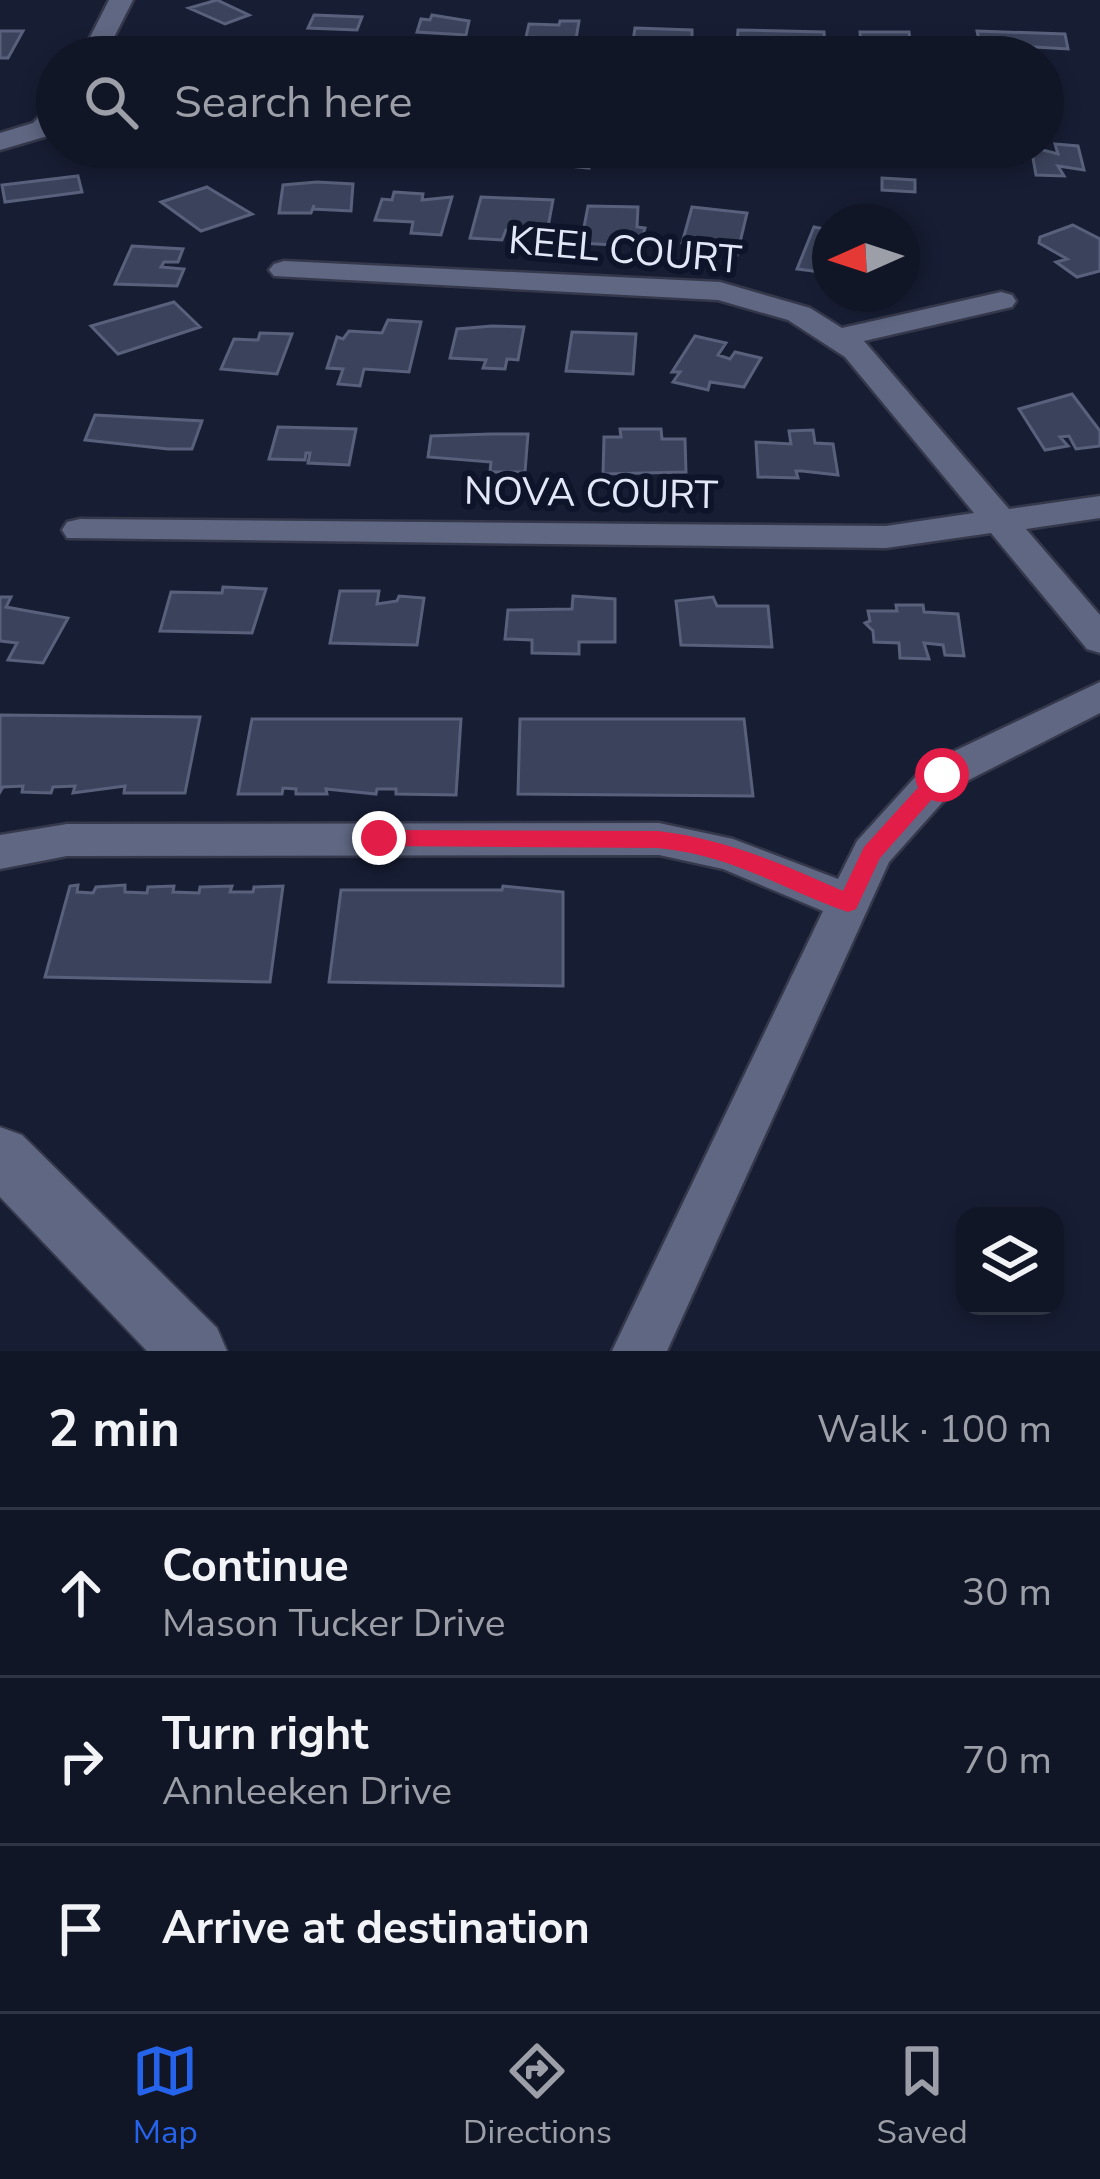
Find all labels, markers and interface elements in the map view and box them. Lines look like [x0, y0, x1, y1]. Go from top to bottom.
search box [36, 36, 1064, 168]
icon: search [78, 69, 144, 135]
text: Search here [174, 72, 413, 133]
north arrow [812, 204, 920, 312]
street label: KEEL COURT [506, 214, 744, 287]
street label: NOVA COURT [464, 465, 719, 522]
route start [915, 748, 969, 802]
route end [352, 811, 406, 865]
map controls [956, 1207, 1064, 1315]
button: layers [956, 1207, 1064, 1315]
text: 2 min [48, 1394, 180, 1464]
text: Walk · 100 m [817, 1403, 1052, 1456]
text: Continue [162, 1536, 349, 1597]
icon: ahead [48, 1560, 114, 1626]
text: 30 m [962, 1566, 1052, 1619]
text: Mason Tucker Drive [162, 1597, 505, 1650]
text: Turn right [162, 1704, 369, 1765]
icon: right [48, 1728, 114, 1794]
text: 70 m [962, 1734, 1052, 1787]
text: Annleeken Drive [162, 1765, 452, 1818]
icon: arrive [48, 1896, 114, 1962]
text: Arrive at destination [162, 1898, 590, 1959]
tab: Map [132, 2038, 198, 2155]
tab: Directions [463, 2038, 612, 2155]
tab: Saved [876, 2038, 968, 2155]

